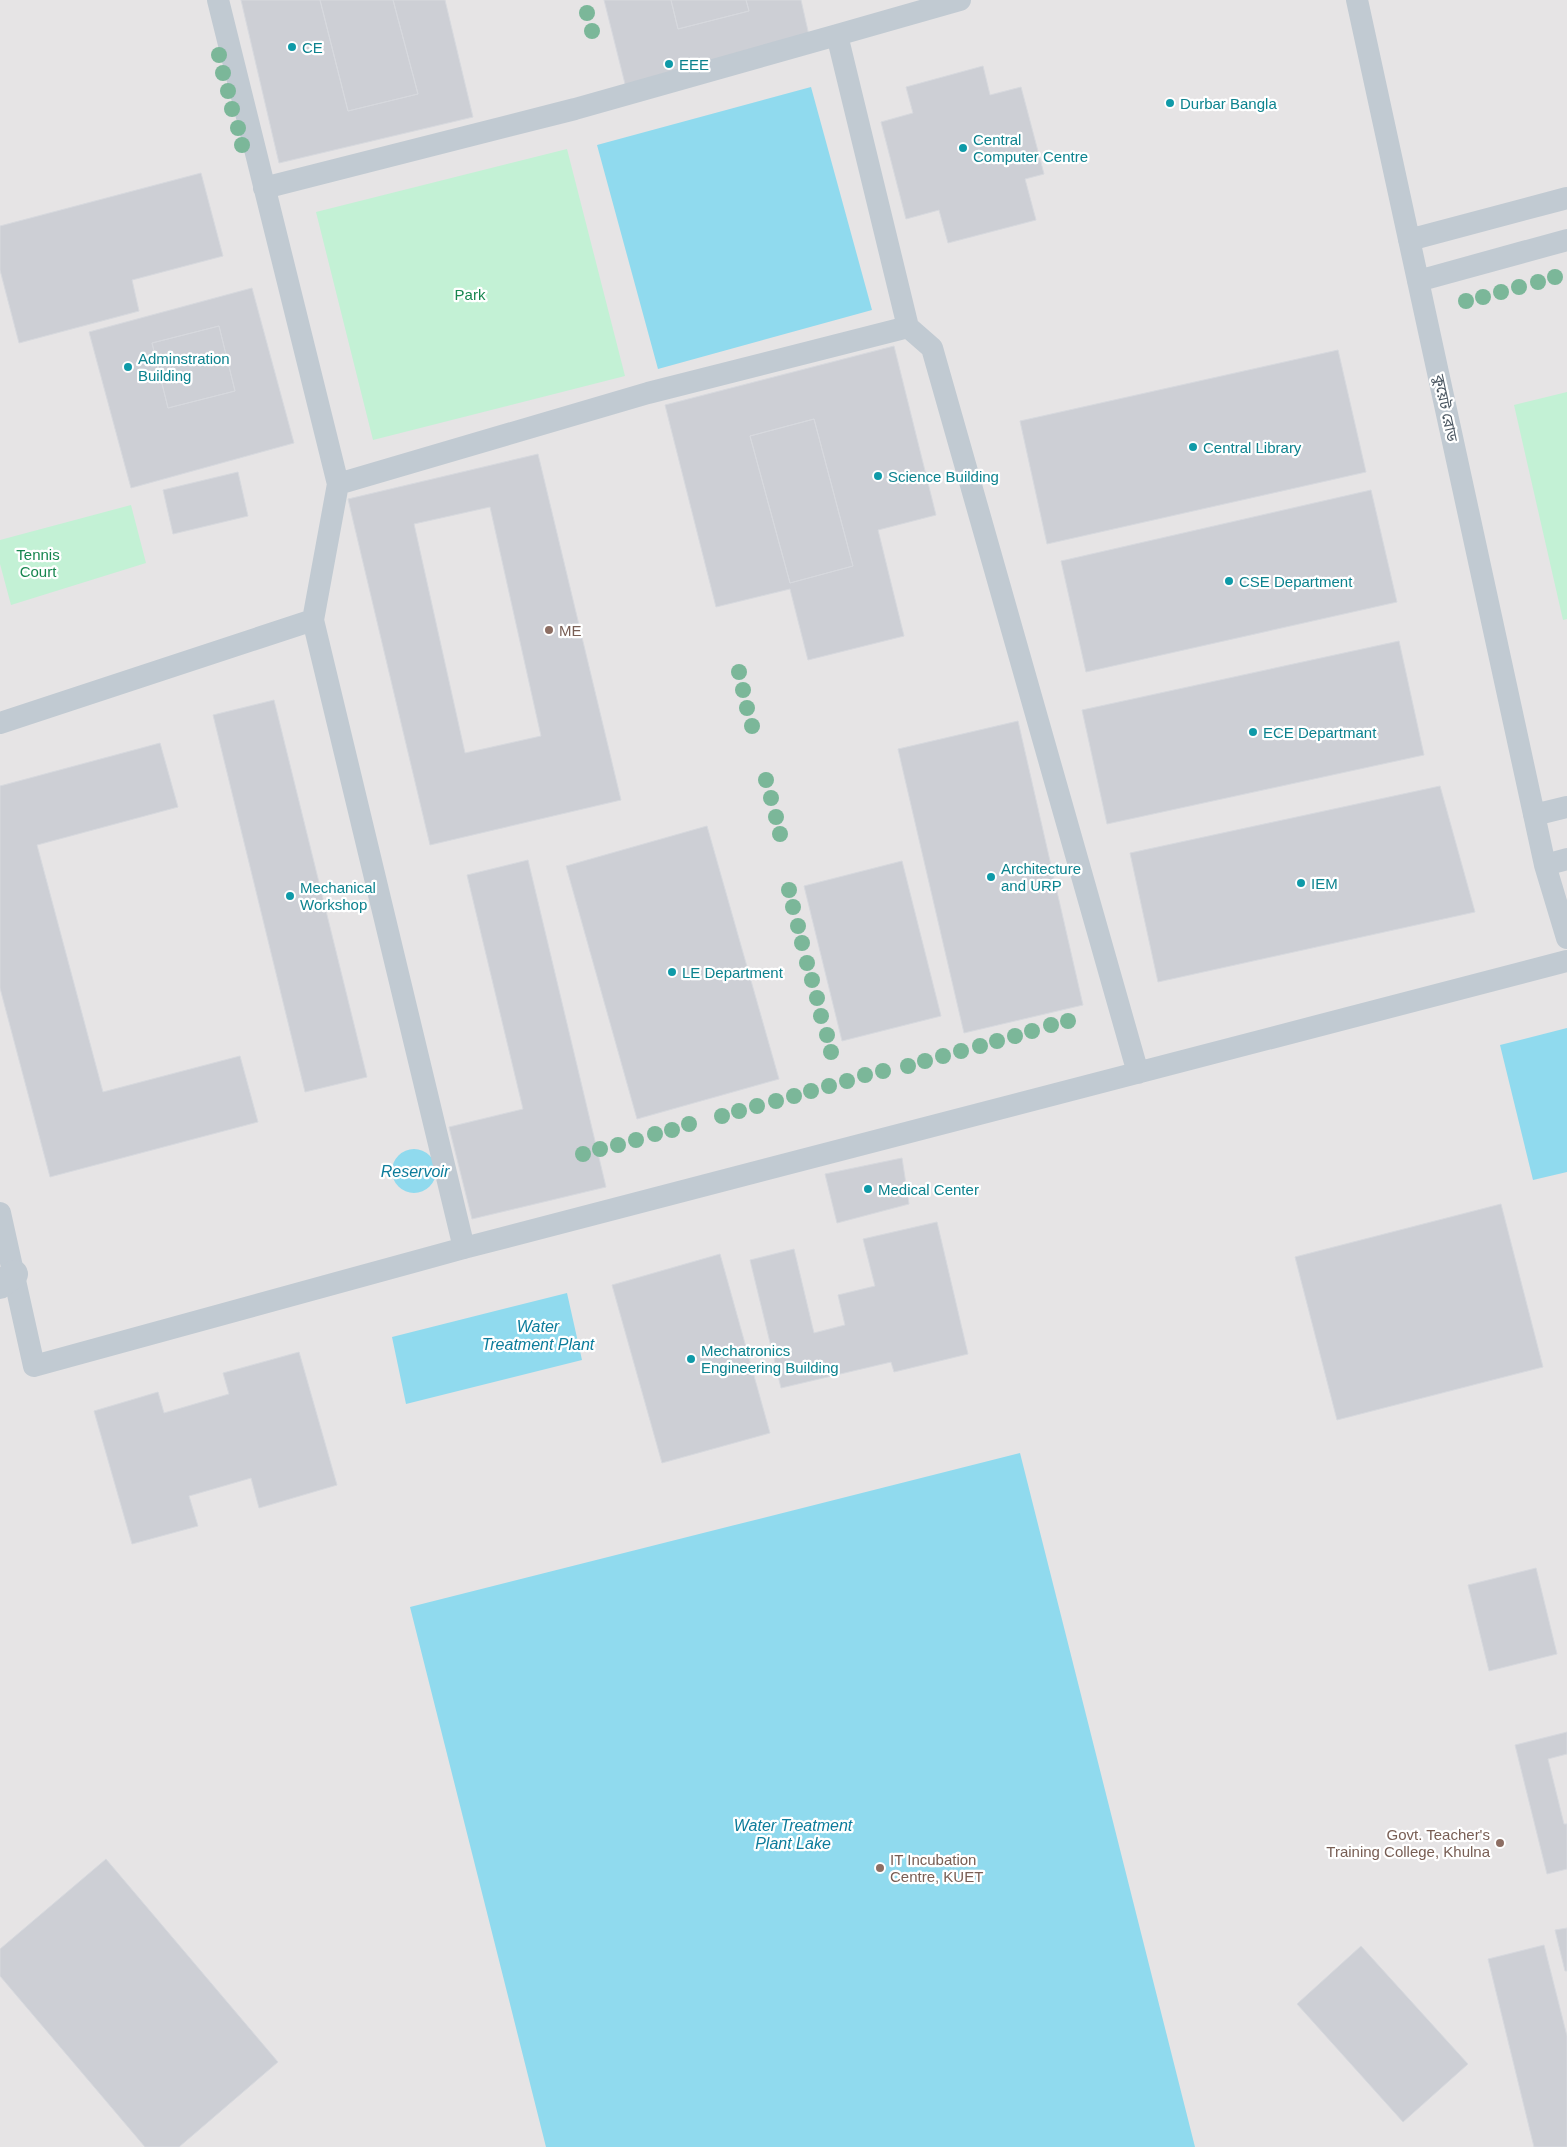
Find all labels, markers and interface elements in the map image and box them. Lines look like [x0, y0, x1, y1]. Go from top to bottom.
place label: CE [302, 39, 323, 56]
marker: CE [286, 41, 298, 53]
place label: EEE [679, 56, 709, 73]
marker: EEE [663, 58, 675, 70]
place label: Durbar Bangla [1180, 95, 1277, 112]
marker: Durbar Bangla [1164, 97, 1176, 109]
place label: Central Computer Centre [973, 131, 1088, 165]
marker: Central Computer Centre [957, 142, 969, 154]
park label: Park [455, 286, 486, 303]
place label: Adminstration Building [138, 350, 230, 384]
marker: Adminstration Building [122, 361, 134, 373]
street label: কুয়েট রোড [1429, 372, 1461, 444]
place label: Central Library [1203, 439, 1302, 456]
marker: Central Library [1187, 441, 1199, 453]
place label: Science Building [888, 468, 999, 485]
marker: Science Building [872, 470, 884, 482]
park label: Tennis Court [16, 546, 60, 580]
place label: CSE Department [1239, 573, 1353, 590]
marker: CSE Department [1223, 575, 1235, 587]
place label: ME [559, 622, 582, 639]
marker: ME [543, 624, 555, 636]
place label: ECE Departmant [1263, 724, 1377, 741]
marker: ECE Departmant [1247, 726, 1259, 738]
place label: Architecture and URP [1001, 860, 1081, 894]
marker: Architecture and URP [985, 871, 997, 883]
place label: IEM [1311, 875, 1338, 892]
marker: IEM [1295, 877, 1307, 889]
place label: Mechanical Workshop [300, 879, 376, 913]
marker: Mechanical Workshop [284, 890, 296, 902]
place label: LE Department [682, 964, 784, 981]
marker: LE Department [666, 966, 678, 978]
water label: Reservoir [381, 1163, 450, 1180]
place label: Medical Center [878, 1181, 979, 1198]
marker: Medical Center [862, 1183, 874, 1195]
water label: Water Treatment Plant [482, 1318, 595, 1353]
place label: Mechatronics Engineering Building [701, 1342, 839, 1376]
marker: Mechatronics Engineering Building [685, 1353, 697, 1365]
water label: Water Treatment Plant Lake [734, 1817, 853, 1852]
place label: Govt. Teacher's Training College, Khulna [1326, 1826, 1491, 1860]
marker: Govt. Teacher's Training College, Khulna [1494, 1837, 1506, 1849]
place label: IT Incubation Centre, KUET [890, 1851, 983, 1885]
marker: IT Incubation Centre, KUET [874, 1862, 886, 1874]

